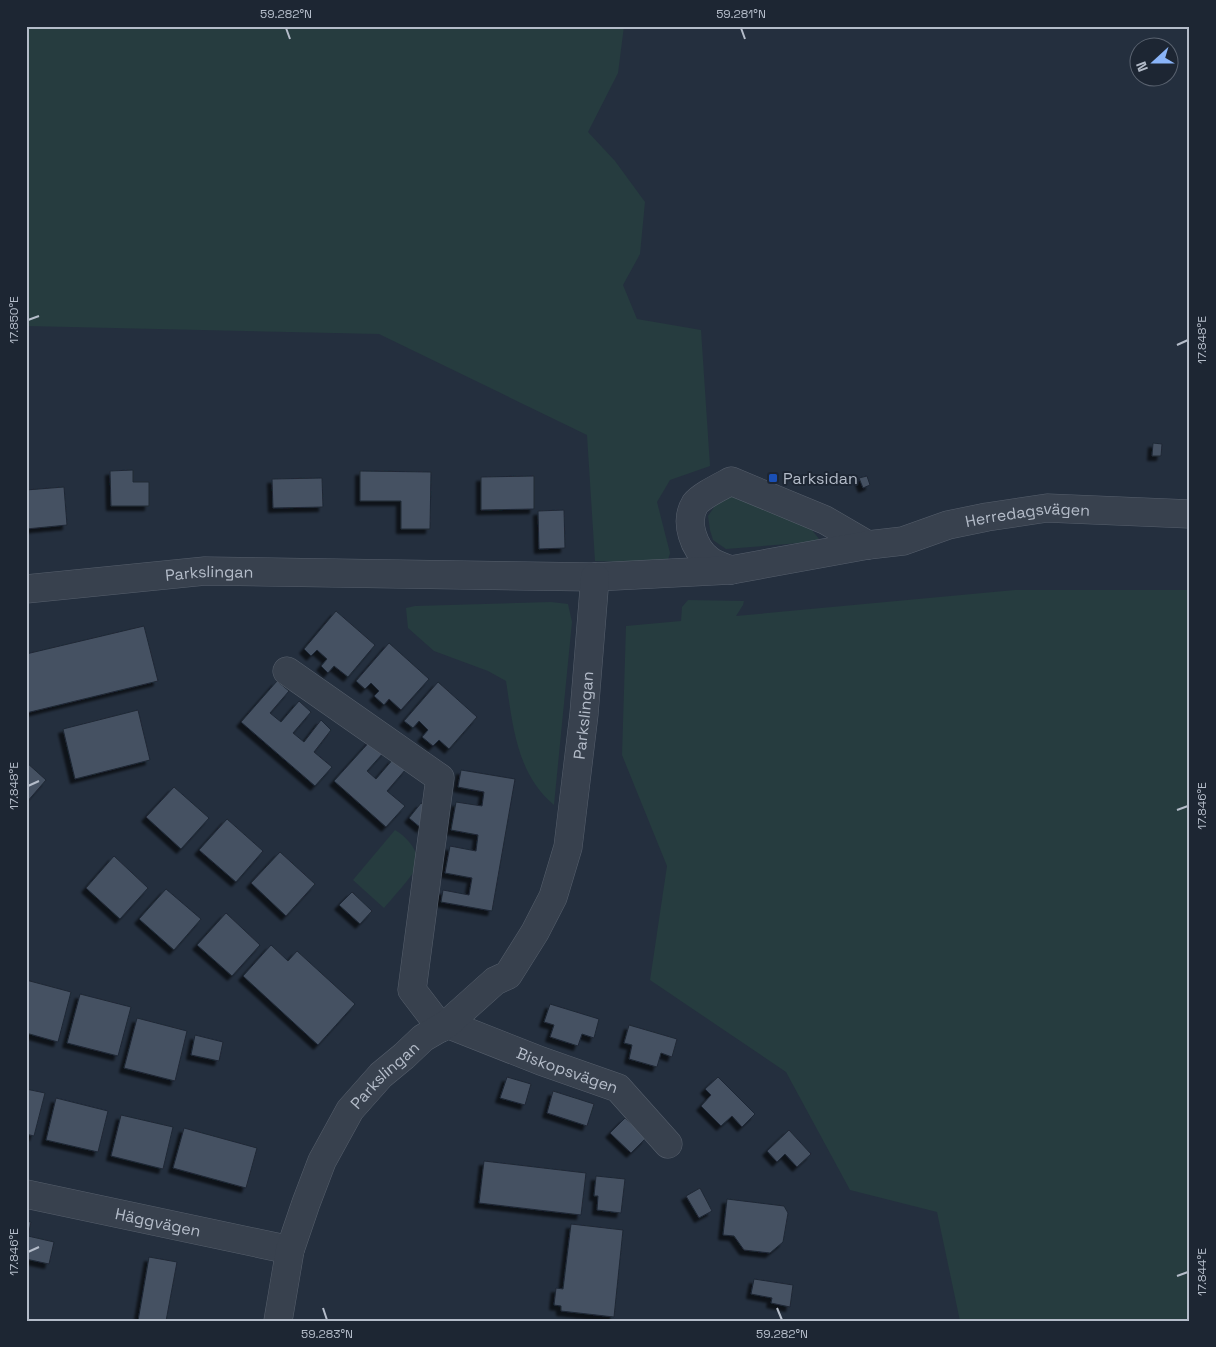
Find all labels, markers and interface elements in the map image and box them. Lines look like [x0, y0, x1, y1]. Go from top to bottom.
text: 59.282°N [260, 6, 312, 22]
text: 59.281°N [716, 6, 766, 22]
north arrow [1128, 38, 1178, 88]
text: N [1132, 59, 1152, 74]
text: 17.850°E [6, 296, 22, 344]
text: 17.848°E [1194, 316, 1210, 364]
place label: Parksidan [783, 468, 858, 489]
marker: Parksidan [767, 472, 779, 484]
street label: Herredagsvägen [963, 497, 1091, 532]
street label: Parkslingan [164, 560, 254, 585]
street label: Parkslingan [568, 670, 598, 761]
text: 17.848°E [6, 762, 22, 810]
text: 17.846°E [1194, 782, 1210, 830]
street label: Parkslingan [345, 1037, 423, 1113]
street label: Biskopsvägen [514, 1042, 621, 1098]
street label: Häggvägen [113, 1203, 203, 1241]
text: 17.846°E [6, 1228, 22, 1276]
text: 17.844°E [1194, 1248, 1210, 1296]
text: 59.283°N [301, 1326, 353, 1342]
text: 59.282°N [756, 1326, 808, 1342]

